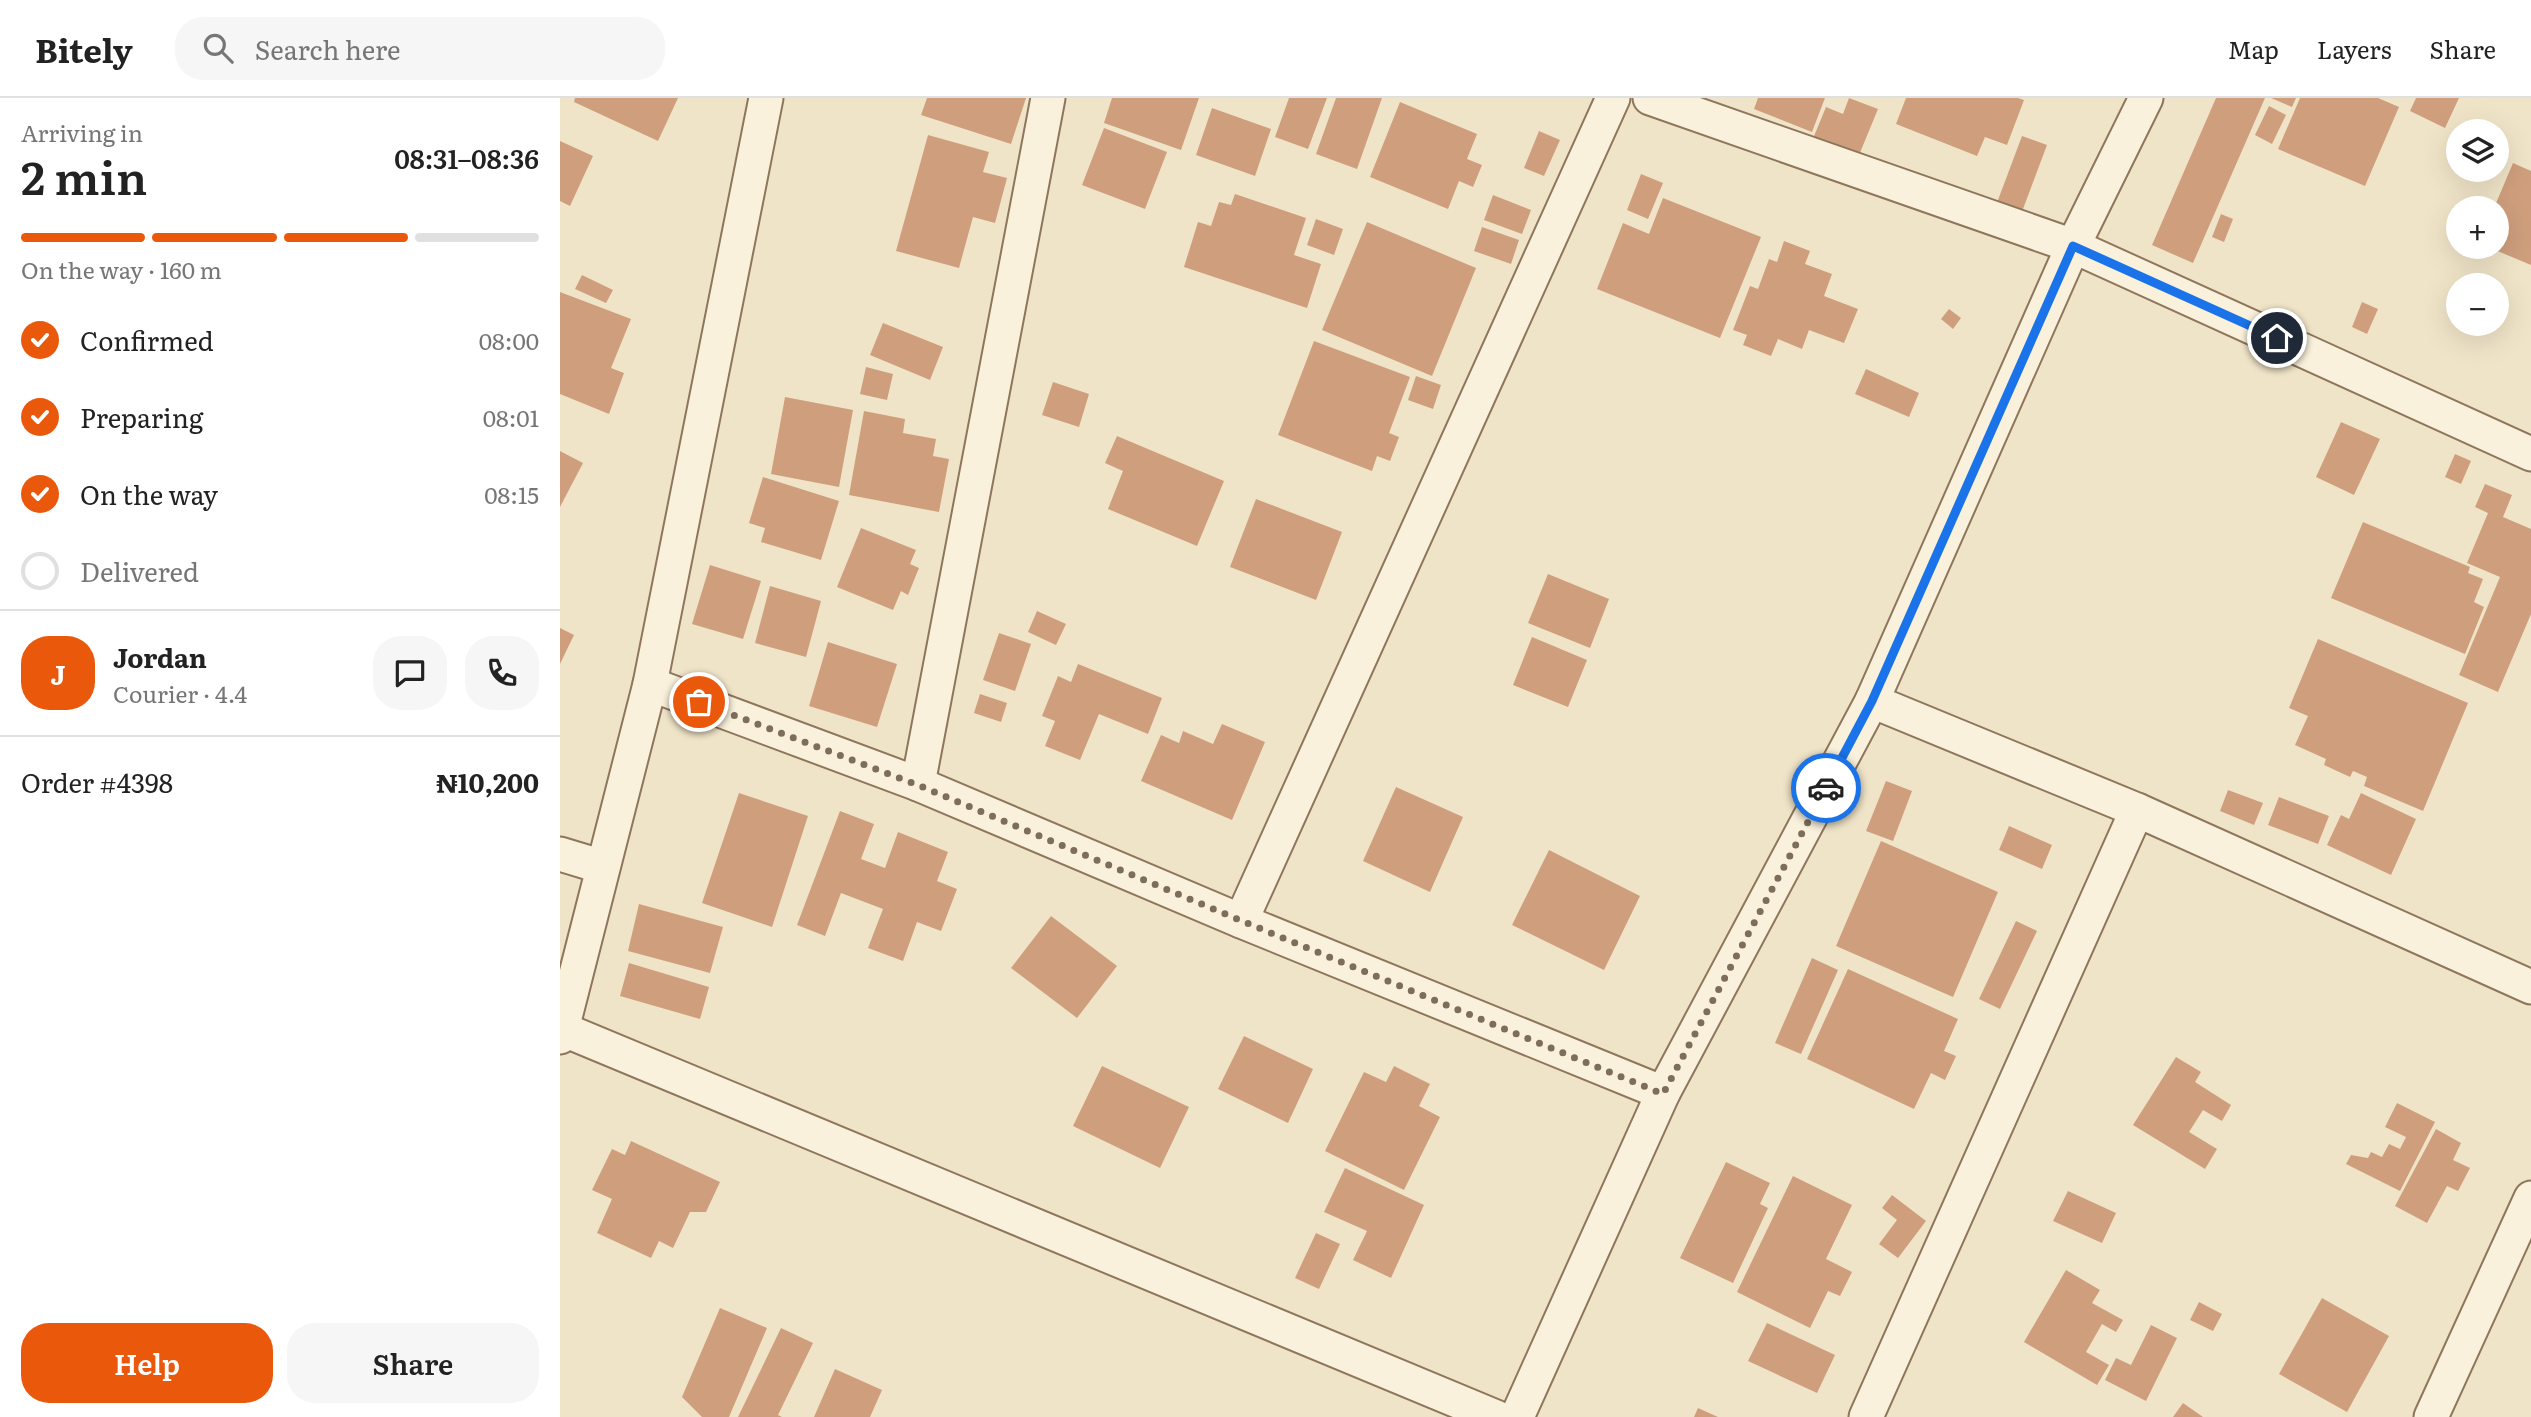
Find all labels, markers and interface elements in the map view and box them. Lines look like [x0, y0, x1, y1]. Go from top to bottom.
search box [175, 17, 665, 80]
text: Bitely [35, 24, 133, 73]
icon: search [199, 29, 237, 67]
text: Search here [255, 29, 401, 68]
text: Map [2228, 31, 2279, 66]
text: Layers [2317, 31, 2391, 66]
text: Share [2429, 31, 2496, 66]
text: Arriving in [21, 115, 143, 149]
map controls [2446, 119, 2509, 336]
button: layers [2446, 119, 2509, 182]
text: 08:31–08:36 [394, 138, 539, 177]
text: 2 min [21, 141, 147, 209]
button: + [2446, 196, 2509, 259]
text: On the way · 160 m [21, 252, 222, 286]
button: − [2446, 273, 2509, 336]
pin [2247, 308, 2307, 368]
icon: home [2258, 319, 2296, 357]
text: Confirmed [80, 320, 214, 359]
icon: check [21, 321, 59, 359]
text: 08:00 [479, 323, 539, 357]
text: Preparing [80, 397, 203, 436]
icon: check [21, 398, 59, 436]
text: 08:01 [483, 400, 539, 434]
text: On the way [80, 474, 218, 513]
icon: check [21, 475, 59, 513]
text: 08:15 [484, 477, 539, 511]
text: Delivered [80, 551, 199, 590]
button: chat [373, 636, 447, 710]
button: phone [465, 636, 539, 710]
text: Jordan [113, 637, 207, 676]
text: J [51, 654, 65, 693]
pin [669, 672, 729, 732]
text: Courier · 4.4 [113, 676, 247, 710]
icon: bag [680, 683, 718, 721]
courier [1791, 753, 1861, 823]
text: Order #4398 [21, 762, 173, 801]
text: ₦10,200 [436, 762, 539, 801]
icon: car [1807, 769, 1845, 807]
button: Help [21, 1323, 273, 1403]
button: Share [287, 1323, 539, 1403]

